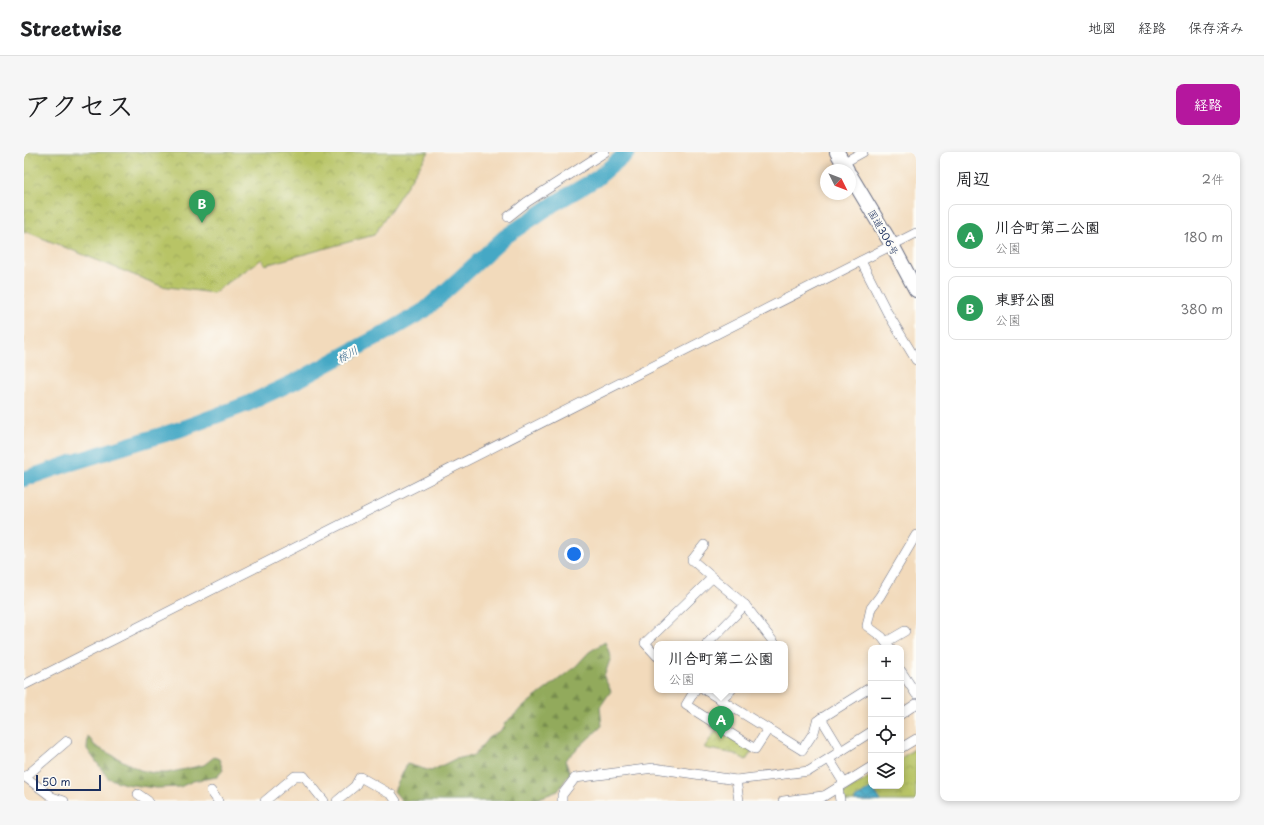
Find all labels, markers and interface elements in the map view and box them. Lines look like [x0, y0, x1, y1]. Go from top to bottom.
text: Streetwise [20, 14, 122, 42]
text: 地図 [1088, 17, 1116, 38]
text: 経路 [1138, 17, 1166, 38]
text: 保存済み [1188, 17, 1244, 38]
text: アクセス [24, 83, 134, 126]
button: 経路 [1176, 84, 1240, 125]
north arrow [820, 164, 856, 200]
text: 周辺 [956, 165, 990, 191]
text: 2件 [1202, 169, 1224, 188]
pin: B [189, 190, 215, 223]
street label: 国道306号 [865, 206, 903, 258]
text: 川合町第二公園 [995, 215, 1100, 238]
text: A [965, 227, 975, 246]
text: 180 m [1184, 227, 1223, 246]
text: 公園 [995, 238, 1021, 257]
text: 東野公園 [995, 287, 1055, 310]
text: B [966, 299, 974, 318]
text: 380 m [1180, 299, 1223, 318]
text: 公園 [995, 310, 1021, 329]
water label: 椋川 [333, 341, 361, 367]
your location [564, 544, 584, 564]
popup [654, 641, 788, 693]
map controls [868, 645, 904, 789]
button: + [868, 645, 904, 681]
text: 川合町第二公園 [668, 646, 774, 669]
text: 公園 [668, 669, 695, 688]
button: − [868, 681, 904, 717]
pin: A [708, 706, 734, 739]
button: locate [868, 717, 904, 753]
button: layers [868, 753, 904, 789]
scale bar [36, 773, 101, 792]
text: 50 m [42, 773, 71, 790]

